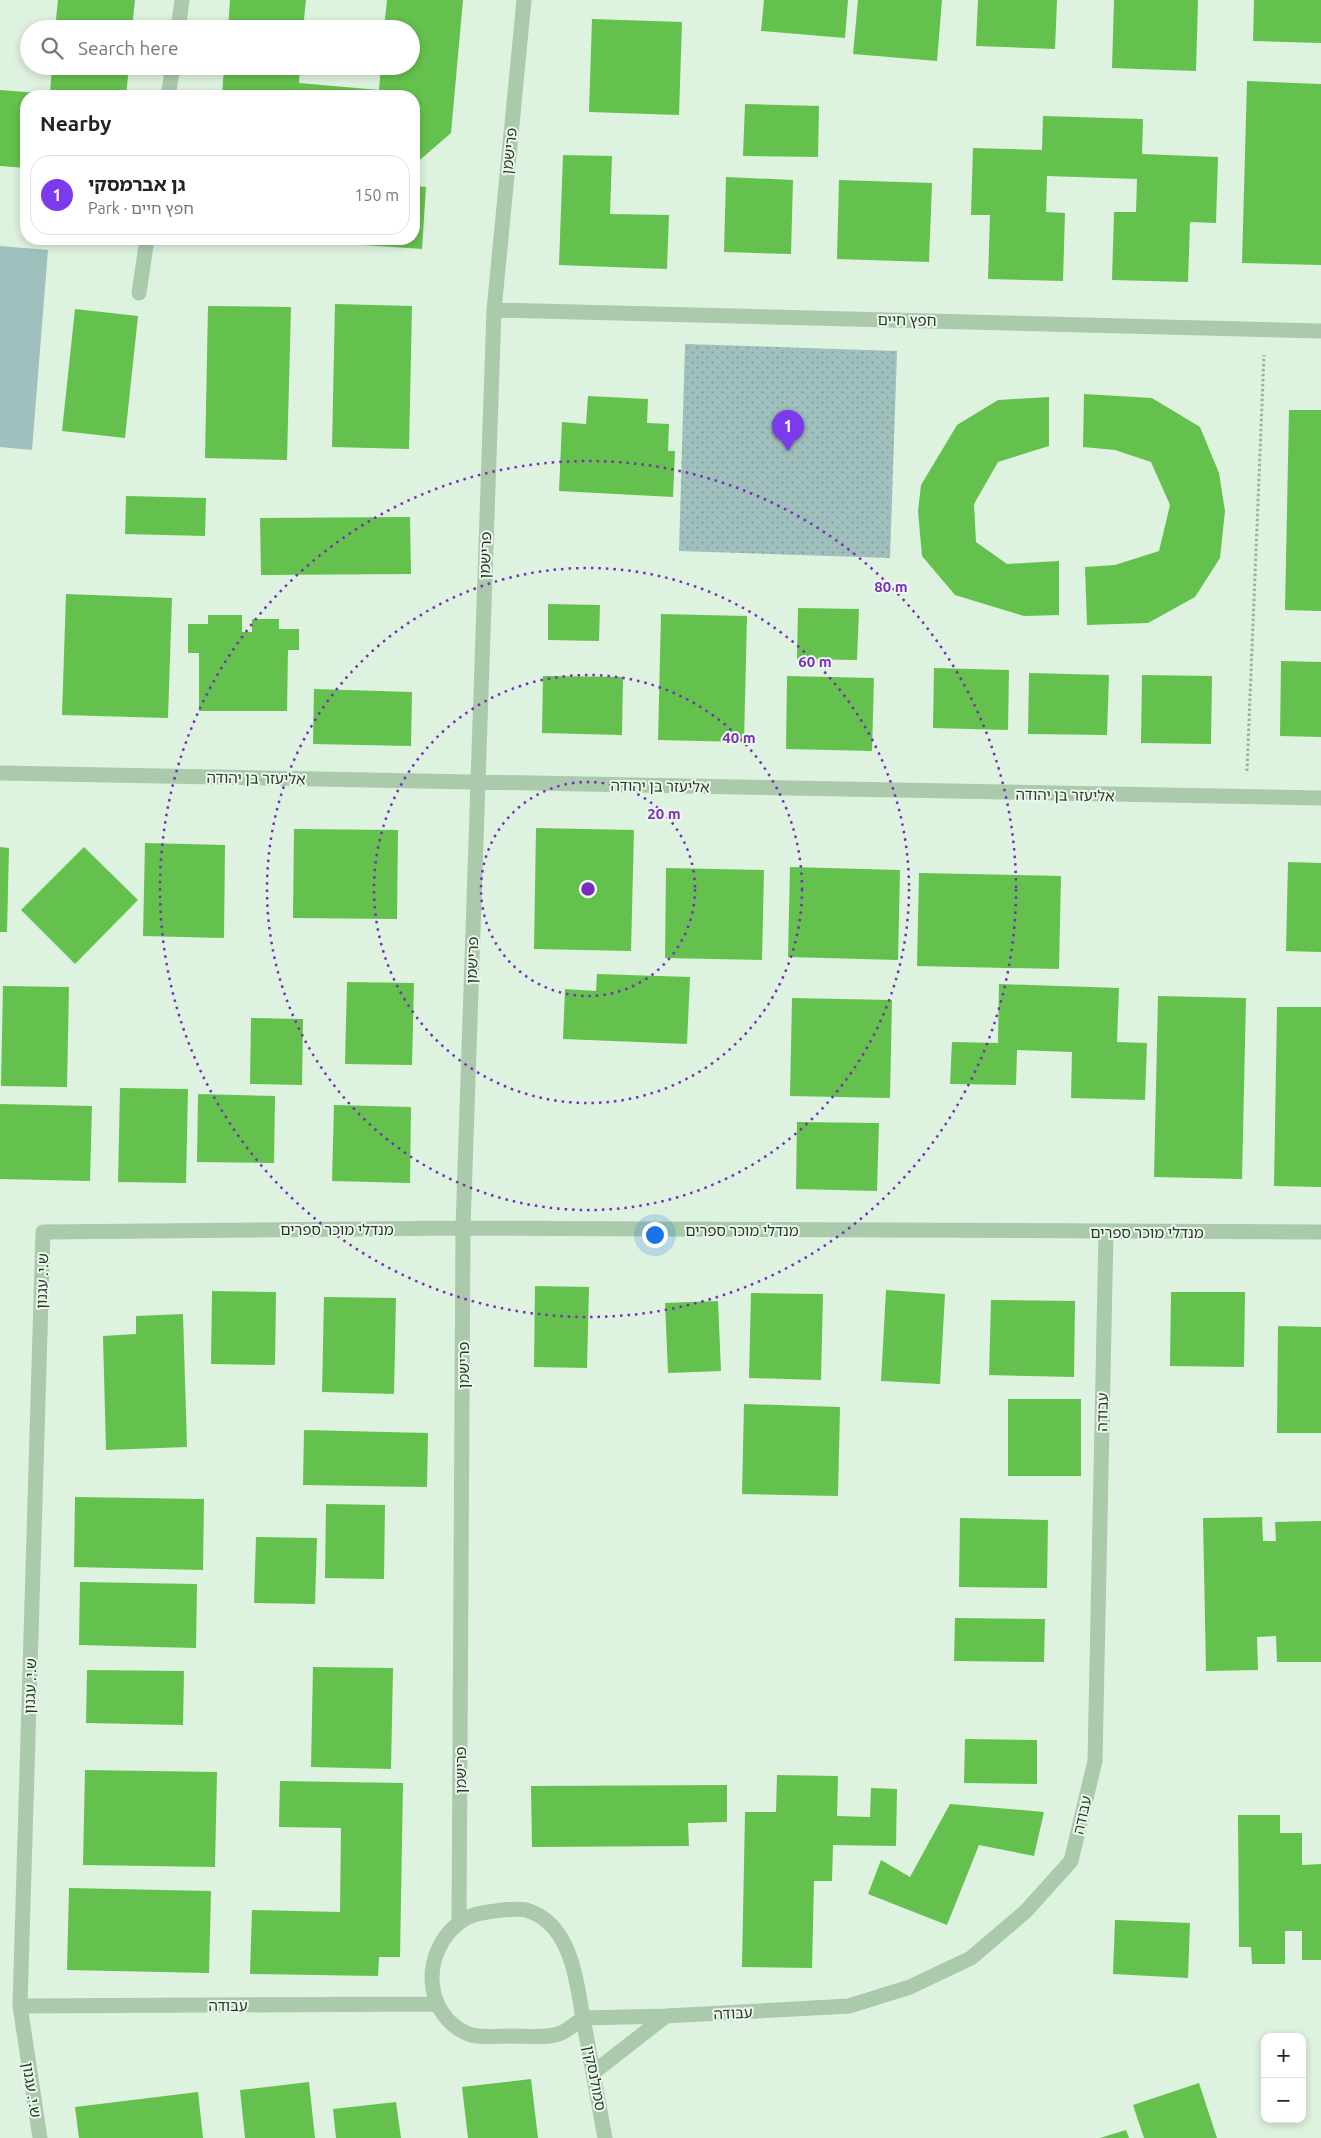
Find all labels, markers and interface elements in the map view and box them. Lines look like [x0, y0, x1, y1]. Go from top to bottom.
search box [20, 20, 420, 75]
icon: search [38, 34, 66, 62]
text: Search here [78, 37, 178, 59]
text: Nearby [40, 111, 111, 135]
street label: פרישמן [498, 127, 520, 175]
text: גן אברמסקי [88, 173, 186, 195]
text: 1 [52, 186, 62, 204]
text: 150 m [354, 186, 399, 204]
text: Park · חפץ חיים [88, 199, 194, 217]
street label: חפץ חיים [877, 311, 937, 329]
pin: 1 [772, 410, 804, 451]
street label: פרישמן [476, 531, 494, 579]
text: 80 m [874, 578, 908, 595]
text: 60 m [798, 653, 832, 670]
text: 40 m [722, 729, 756, 746]
street label: אליעזר בן יהודה [206, 769, 306, 787]
street label: אליעזר בן יהודה [610, 777, 710, 795]
street label: אליעזר בן יהודה [1015, 786, 1115, 804]
text: 20 m [647, 805, 681, 822]
centre of rings [579, 880, 597, 898]
street label: פרישמן [463, 936, 481, 984]
street label: מנדלי מוכר ספרים [280, 1221, 394, 1238]
your location [642, 1222, 668, 1248]
street label: מנדלי מוכר ספרים [685, 1222, 799, 1239]
street label: מנדלי מוכר ספרים [1090, 1224, 1204, 1241]
street label: ש.י. עגנון [33, 1253, 51, 1309]
street label: פרישמן [455, 1341, 472, 1389]
street label: עבודה [1093, 1392, 1111, 1432]
street label: ש.י. עגנון [21, 1658, 39, 1714]
street label: פרישמן [452, 1746, 469, 1794]
street label: עבודה [1069, 1794, 1095, 1836]
street label: עבודה [208, 1997, 248, 2014]
street label: עבודה [713, 2003, 753, 2023]
map controls [1261, 2033, 1306, 2123]
button: + [1261, 2033, 1306, 2078]
street label: סמולנסקין [580, 2044, 610, 2112]
street label: ש.י. עגנון [19, 2061, 45, 2119]
button: − [1261, 2078, 1306, 2123]

